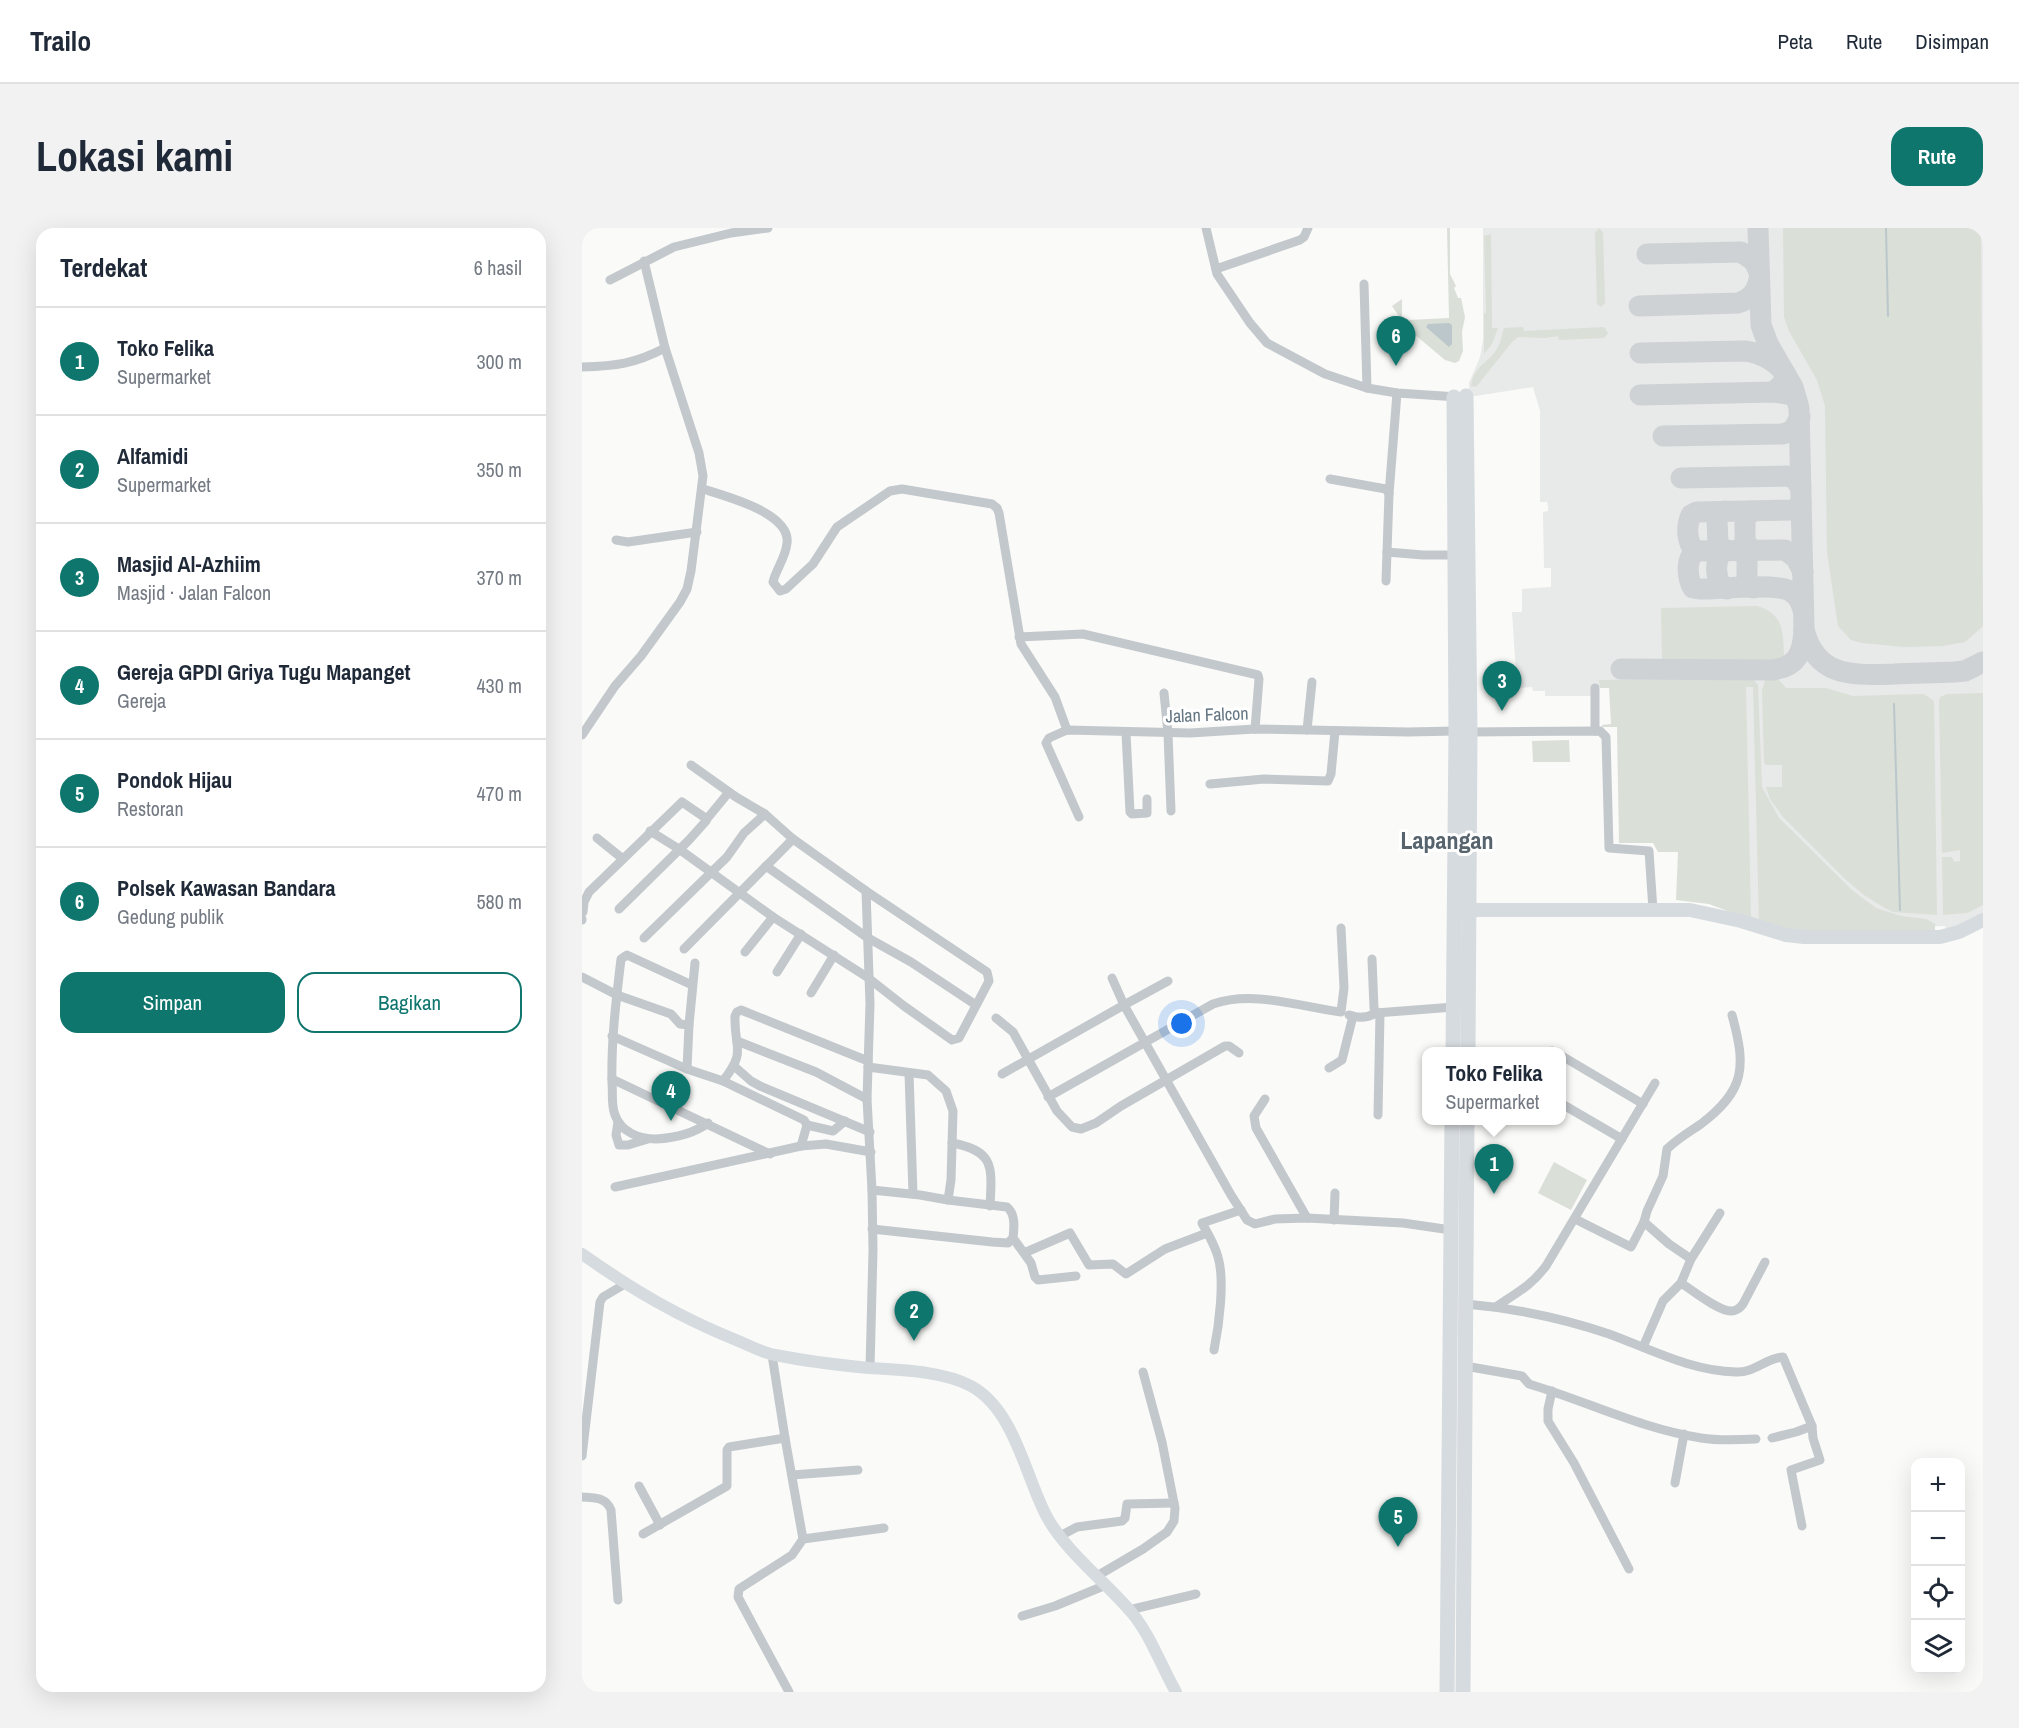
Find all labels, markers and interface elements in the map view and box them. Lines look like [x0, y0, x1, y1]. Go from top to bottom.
text: Trailo [30, 22, 91, 60]
text: Peta [1777, 27, 1813, 56]
text: Rute [1846, 27, 1882, 56]
text: Disimpan [1915, 27, 1989, 56]
button: Rute [1891, 127, 1983, 186]
text: Lokasi kami [36, 128, 233, 184]
text: Terdekat [60, 250, 147, 285]
text: 6 hasil [474, 254, 522, 281]
pin: 6 [1376, 316, 1416, 366]
text: Toko Felika [117, 333, 214, 363]
text: 1 [75, 348, 84, 375]
text: 300 m [476, 348, 522, 375]
text: Supermarket [117, 363, 211, 390]
text: Alfamidi [117, 441, 188, 471]
text: 2 [75, 456, 84, 483]
text: 350 m [476, 456, 522, 483]
text: Supermarket [117, 471, 211, 498]
text: Masjid Al-Azhiim [117, 549, 261, 579]
text: 3 [75, 564, 84, 591]
text: 370 m [476, 564, 522, 591]
text: Masjid · Jalan Falcon [117, 579, 271, 606]
text: Gereja GPDI Griya Tugu Mapanget [117, 657, 410, 687]
pin: 3 [1482, 662, 1522, 711]
text: 4 [75, 672, 84, 699]
text: 430 m [476, 672, 522, 699]
text: Gereja [117, 687, 166, 714]
street label: Jalan Falcon [1165, 701, 1249, 728]
text: Pondok Hijau [117, 765, 232, 795]
text: 5 [75, 780, 84, 807]
text: 470 m [476, 780, 522, 807]
text: Restoran [117, 795, 184, 822]
district label: Lapangan [1401, 824, 1493, 856]
text: Polsek Kawasan Bandara [117, 873, 336, 903]
text: 6 [75, 888, 84, 915]
text: 580 m [476, 888, 522, 915]
text: Gedung publik [117, 903, 224, 930]
button: Simpan [60, 972, 285, 1033]
button: Bagikan [297, 972, 522, 1033]
your location [1167, 1009, 1196, 1038]
popup [1422, 1047, 1566, 1125]
text: Toko Felika [1445, 1058, 1543, 1088]
pin: 4 [652, 1072, 691, 1121]
text: Supermarket [1445, 1088, 1539, 1115]
pin: 1 [1474, 1144, 1514, 1194]
pin: 2 [894, 1292, 934, 1341]
map controls [1911, 1458, 1965, 1674]
button: + [1911, 1458, 1965, 1512]
pin: 5 [1378, 1498, 1418, 1547]
button: − [1911, 1512, 1965, 1566]
button: locate [1911, 1566, 1965, 1620]
button: layers [1911, 1620, 1965, 1674]

